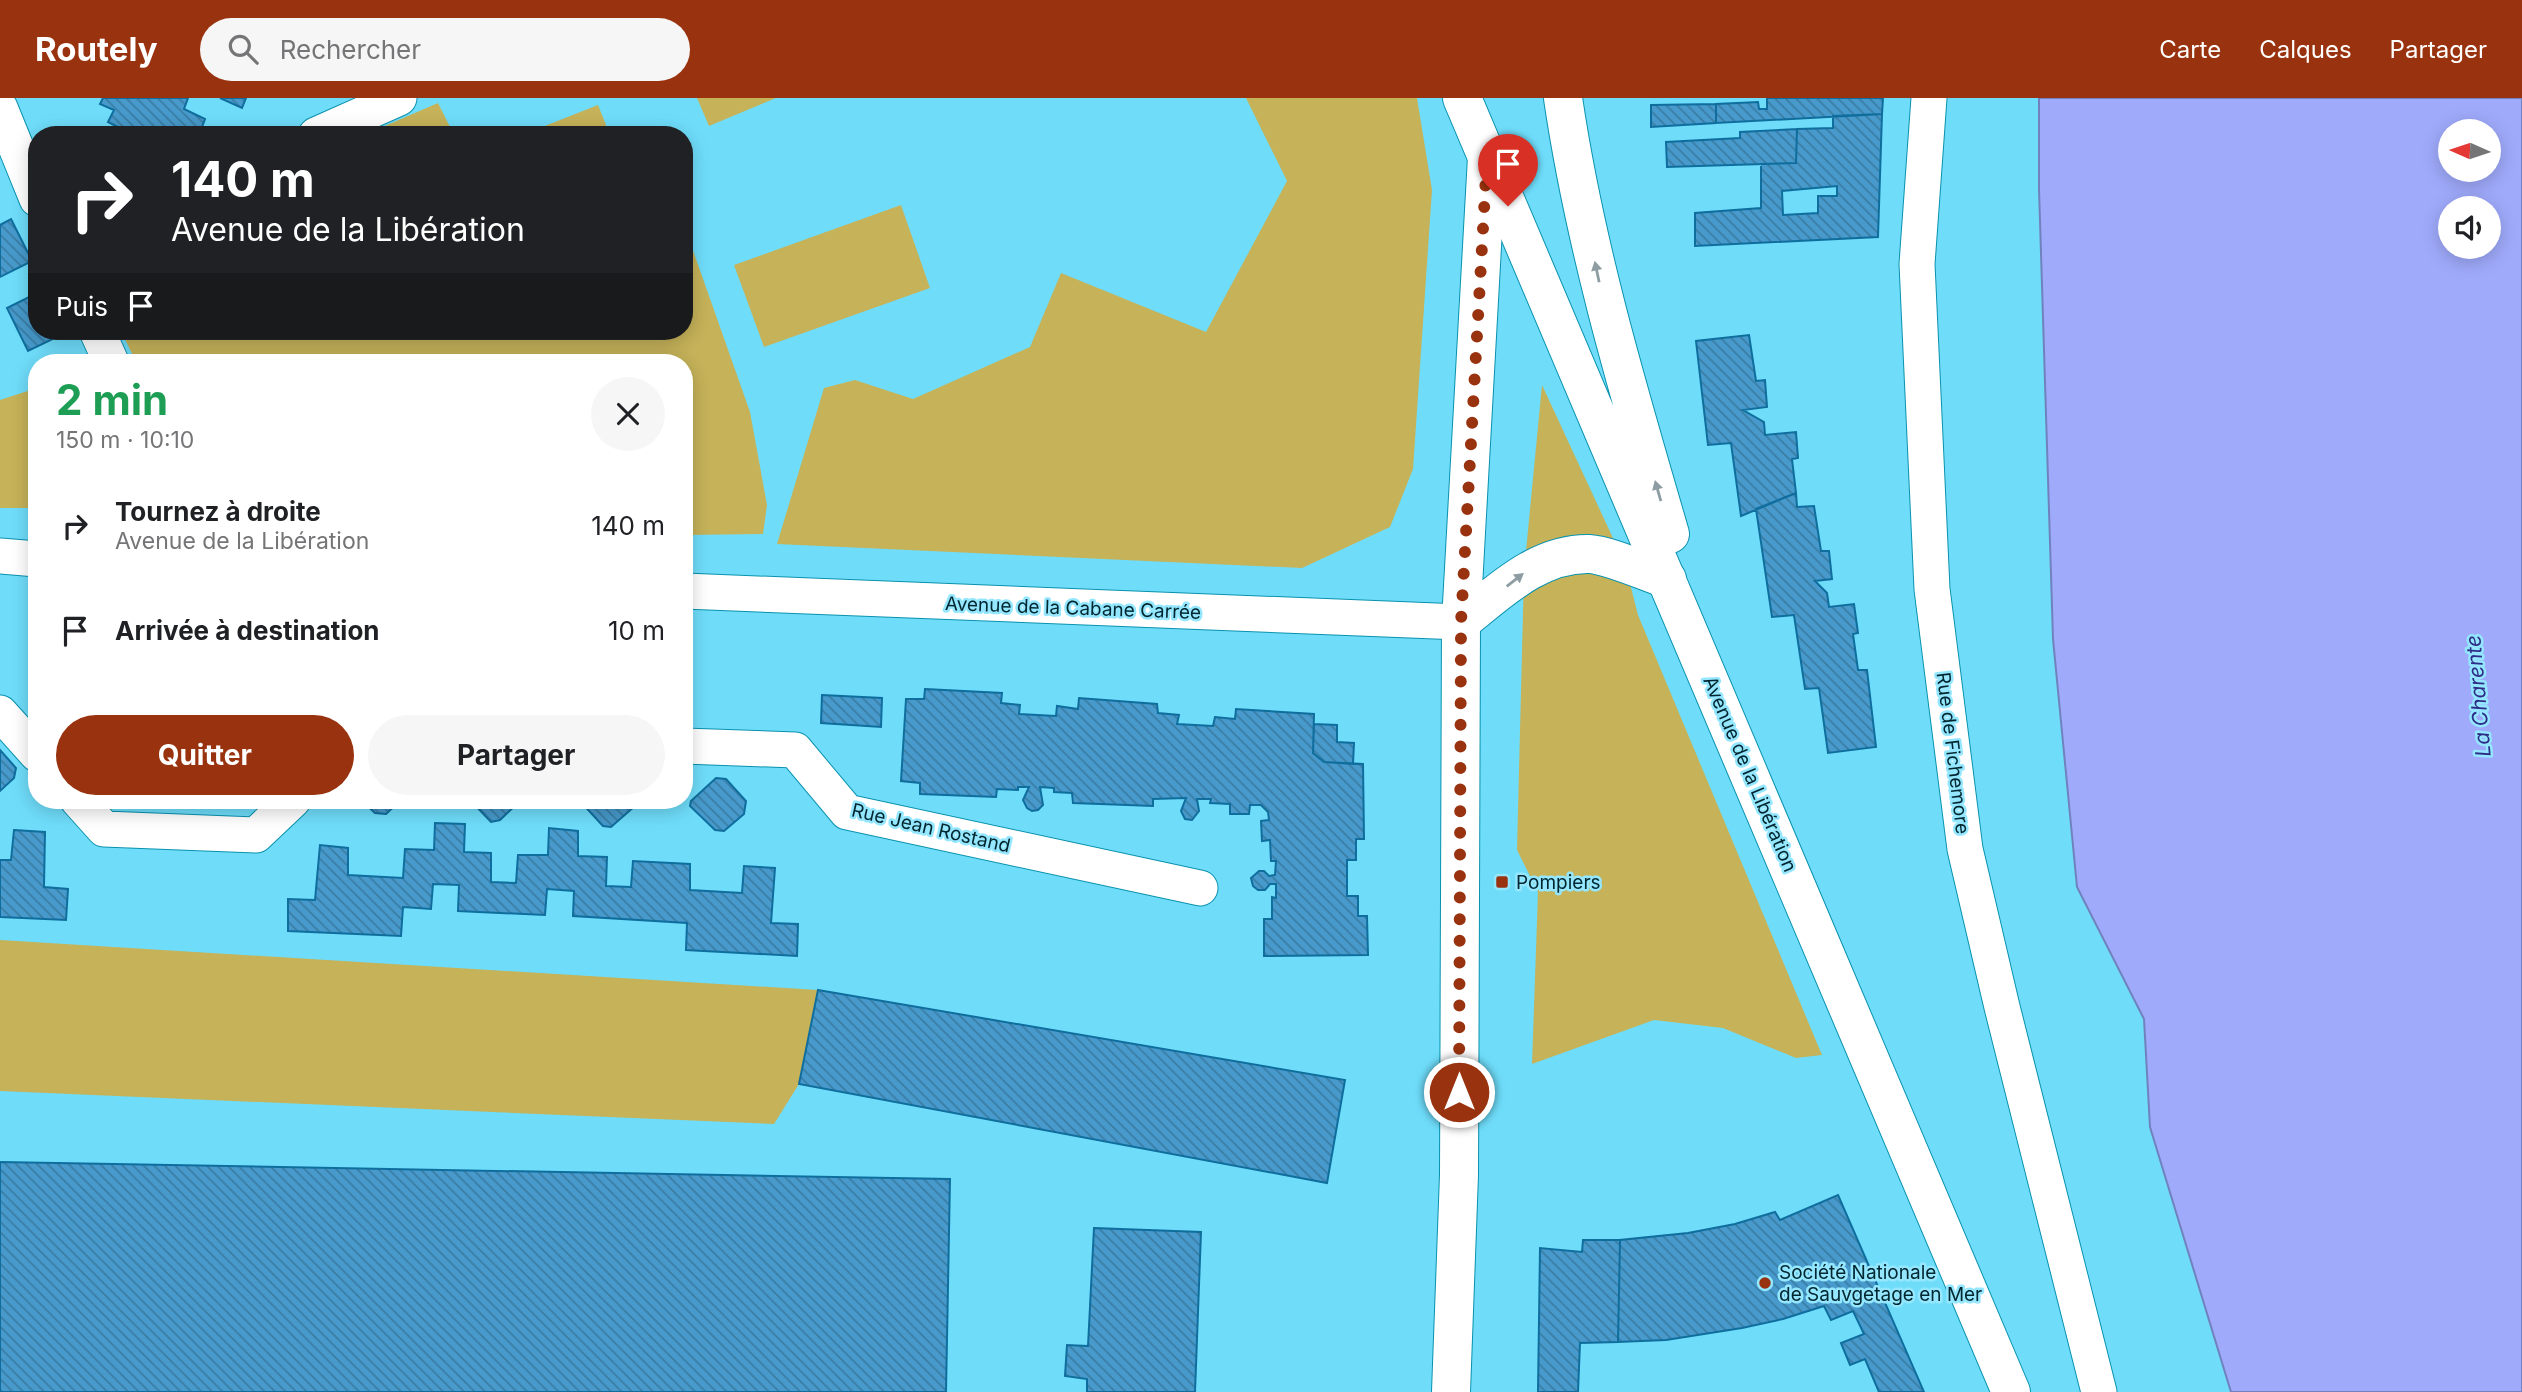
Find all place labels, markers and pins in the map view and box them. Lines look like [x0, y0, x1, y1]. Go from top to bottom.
pin [1478, 134, 1538, 206]
place label: Pompiers [1516, 871, 1601, 894]
marker: Pompiers [1494, 874, 1510, 890]
place label: Société Nationale de Sauvgetage en Mer [1779, 1261, 1982, 1306]
marker: Société Nationale de Sauvgetage en Mer [1757, 1275, 1773, 1291]

